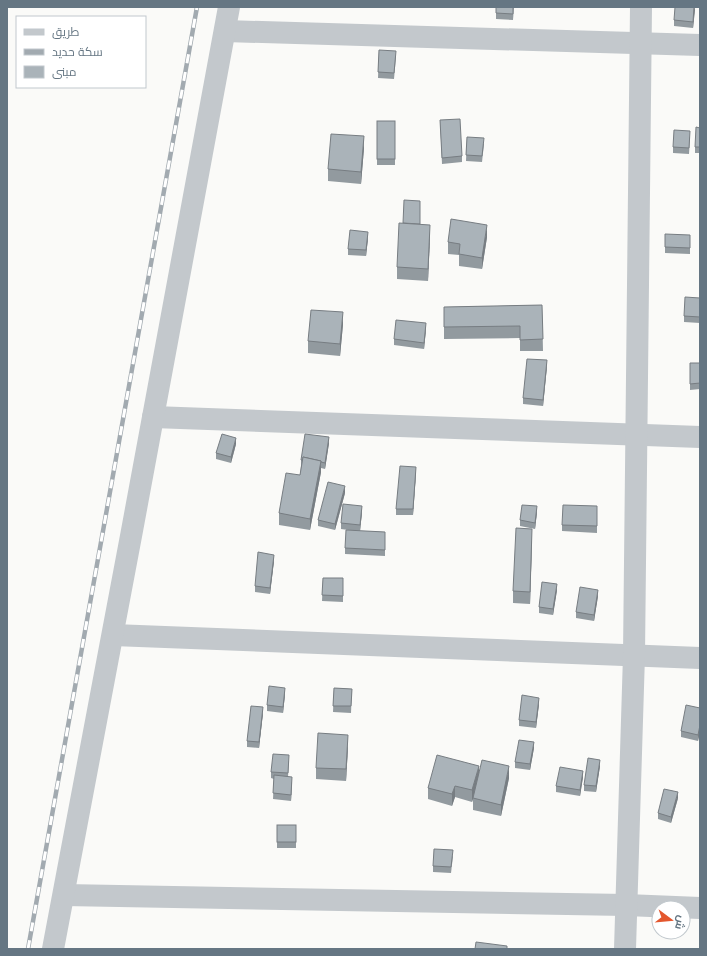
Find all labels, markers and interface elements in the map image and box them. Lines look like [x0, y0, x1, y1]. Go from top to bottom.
legend [16, 16, 146, 88]
text: طريق [52, 24, 80, 39]
text: سكة حديد [52, 44, 103, 59]
text: مبنى [52, 64, 77, 79]
north arrow [651, 900, 691, 940]
text: ش [672, 914, 689, 931]

